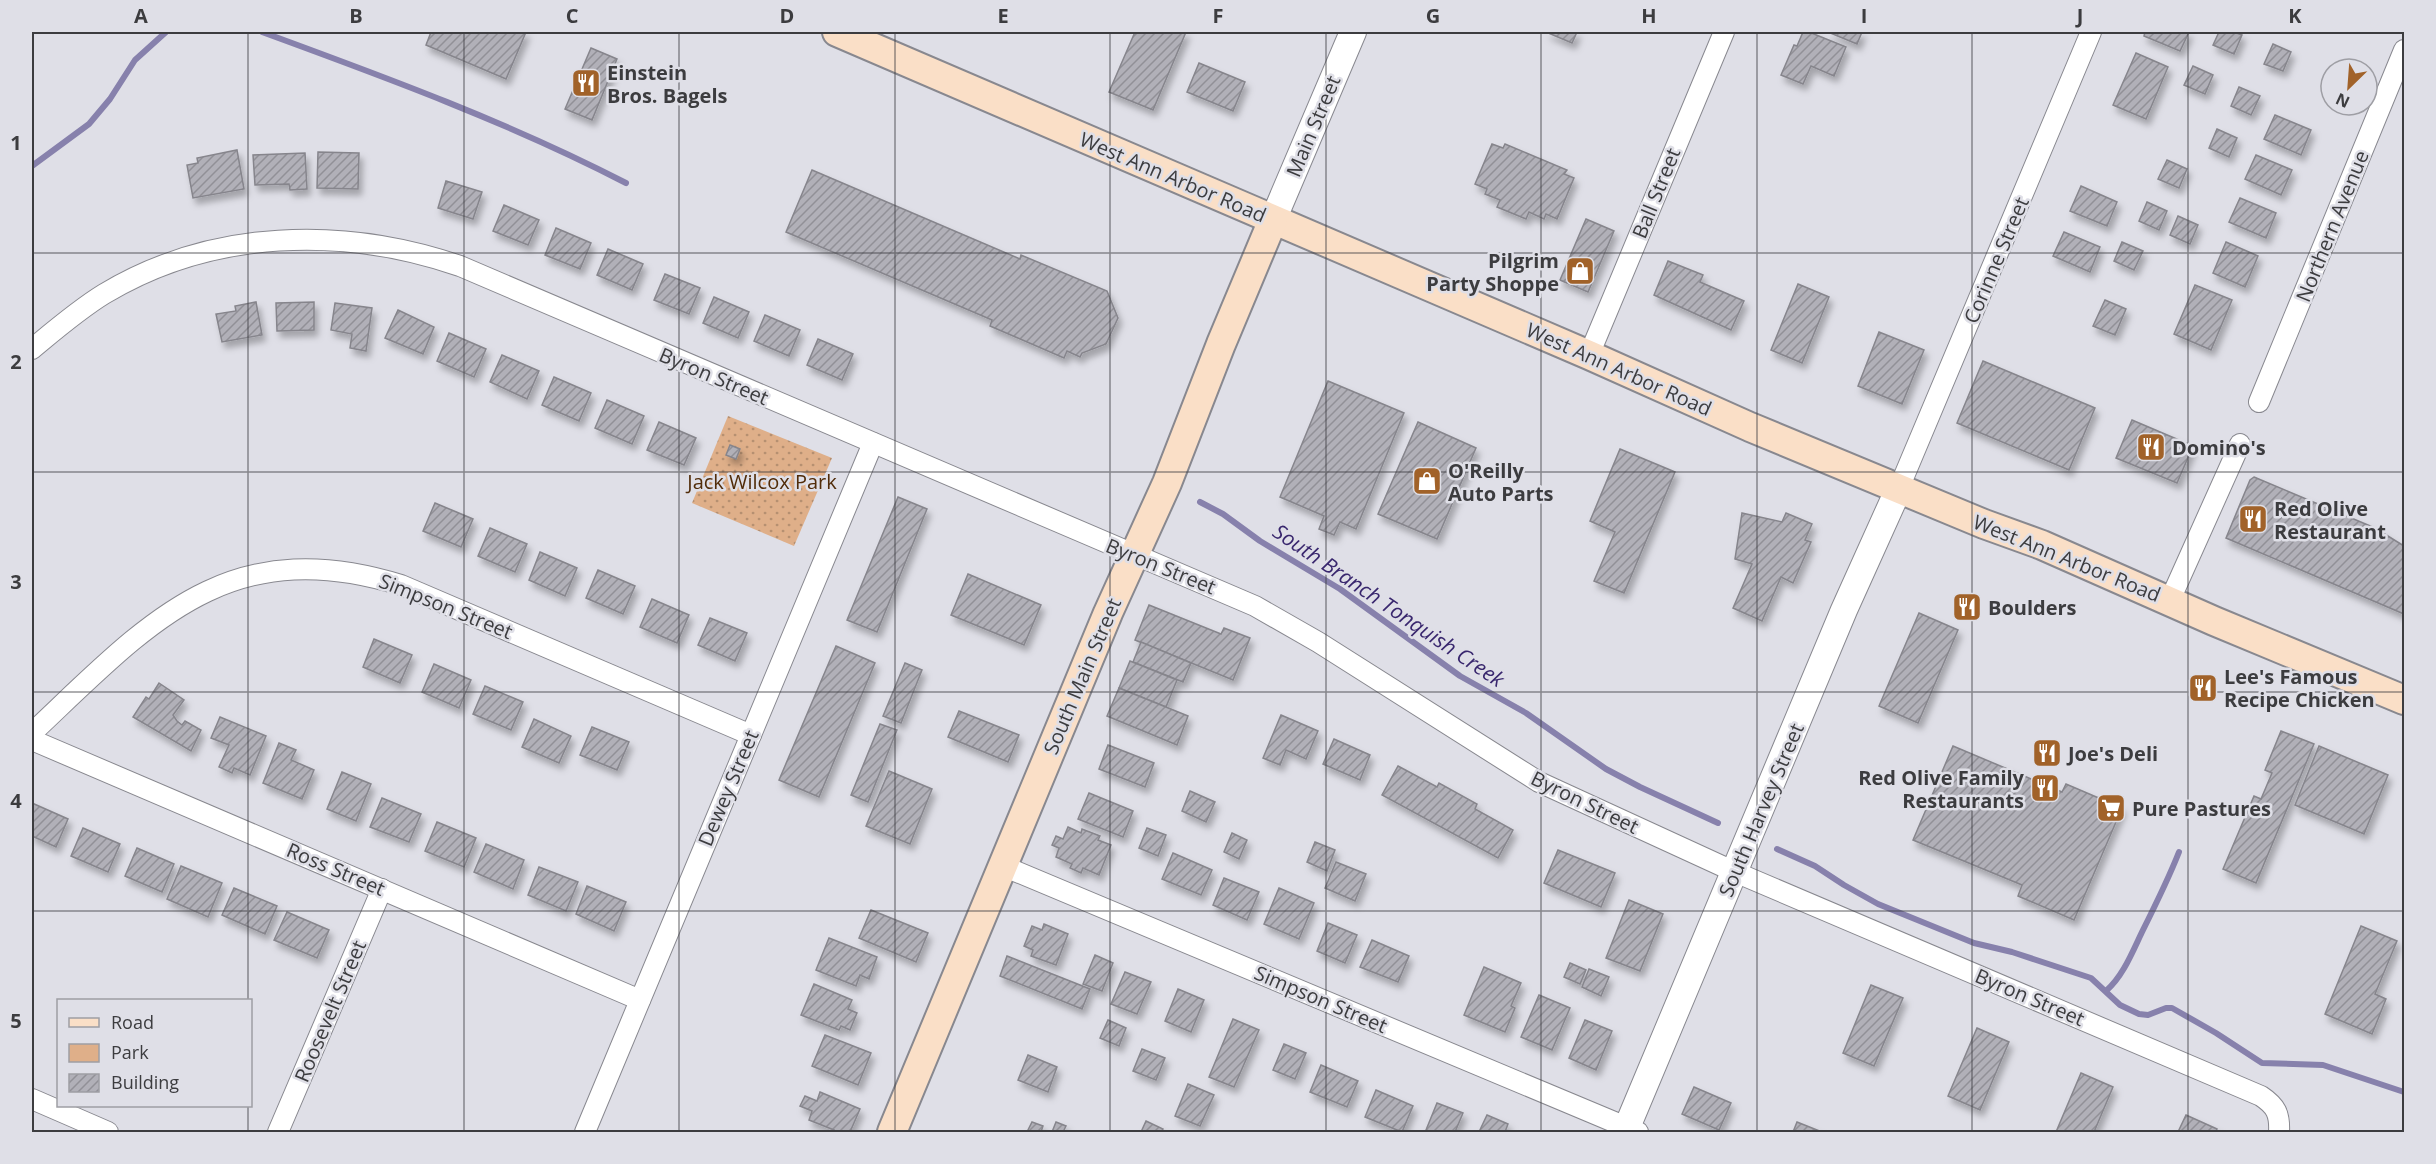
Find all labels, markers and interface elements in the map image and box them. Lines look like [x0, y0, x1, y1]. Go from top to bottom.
text: A [134, 2, 148, 29]
text: B [349, 2, 363, 29]
text: C [566, 2, 579, 29]
text: D [780, 2, 794, 29]
text: E [997, 2, 1009, 29]
text: F [1213, 2, 1223, 29]
text: G [1426, 2, 1440, 29]
text: H [1641, 2, 1657, 29]
text: I [1861, 2, 1867, 29]
text: J [2075, 2, 2083, 29]
text: K [2288, 2, 2302, 29]
north arrow [2319, 57, 2379, 117]
place label: Einstein Bros. Bagels [607, 59, 727, 109]
restaurant icon: Einstein Bros. Bagels [570, 67, 602, 99]
street label: Main Street [1280, 71, 1346, 181]
text: N [2332, 88, 2353, 113]
street label: West Ann Arbor Road [1076, 125, 1270, 229]
text: 1 [10, 129, 22, 156]
street label: Ball Street [1626, 144, 1686, 242]
street label: Northern Avenue [2289, 146, 2375, 306]
street label: Corinne Street [1957, 193, 2035, 327]
place label: Pilgrim Party Shoppe [1426, 247, 1559, 297]
shop icon: Pilgrim Party Shoppe [1564, 255, 1596, 287]
street label: West Ann Arbor Road [1522, 316, 1716, 422]
street label: Byron Street [655, 341, 773, 411]
text: 2 [10, 348, 22, 375]
restaurant icon: Domino's [2135, 431, 2167, 463]
place label: Domino's [2172, 434, 2266, 461]
place label: O'Reilly Auto Parts [1448, 457, 1554, 507]
shop icon: O'Reilly Auto Parts [1411, 465, 1443, 497]
park label: Jack Wilcox Park [685, 468, 837, 495]
place label: Red Olive Restaurant [2274, 495, 2386, 545]
restaurant icon: Red Olive Restaurant [2237, 503, 2269, 535]
street label: West Ann Arbor Road [1969, 508, 2165, 608]
water label: South Branch Tonquish Creek [1268, 517, 1511, 693]
street label: Byron Street [1102, 532, 1220, 600]
street label: Simpson Street [375, 567, 517, 645]
text: 3 [10, 568, 22, 595]
restaurant icon: Boulders [1951, 591, 1983, 623]
street label: South Main Street [1037, 594, 1127, 758]
place label: Boulders [1988, 594, 2077, 621]
place label: Lee's Famous Recipe Chicken [2224, 663, 2375, 713]
restaurant icon: Lee's Famous Recipe Chicken [2187, 672, 2219, 704]
street label: South Harvey Street [1712, 719, 1810, 901]
street label: Dewey Street [691, 726, 765, 850]
restaurant icon: Joe's Deli [2031, 737, 2063, 769]
place label: Joe's Deli [2066, 740, 2158, 767]
street label: Byron Street [1527, 764, 1643, 840]
place label: Red Olive Family Restaurants [1858, 764, 2025, 814]
restaurant icon: Red Olive Family Restaurants [2029, 772, 2061, 804]
text: 4 [10, 787, 22, 814]
supermarket icon: Pure Pastures [2095, 792, 2127, 824]
place label: Pure Pastures [2132, 795, 2271, 822]
street label: Ross Street [283, 836, 389, 902]
street label: Roosevelt Street [288, 936, 372, 1086]
street label: Simpson Street [1251, 959, 1391, 1039]
street label: Byron Street [1971, 962, 2089, 1032]
legend [57, 999, 252, 1107]
text: 5 [10, 1007, 22, 1034]
text: Road [111, 1010, 154, 1034]
text: Park [111, 1040, 149, 1064]
text: Building [111, 1070, 179, 1094]

